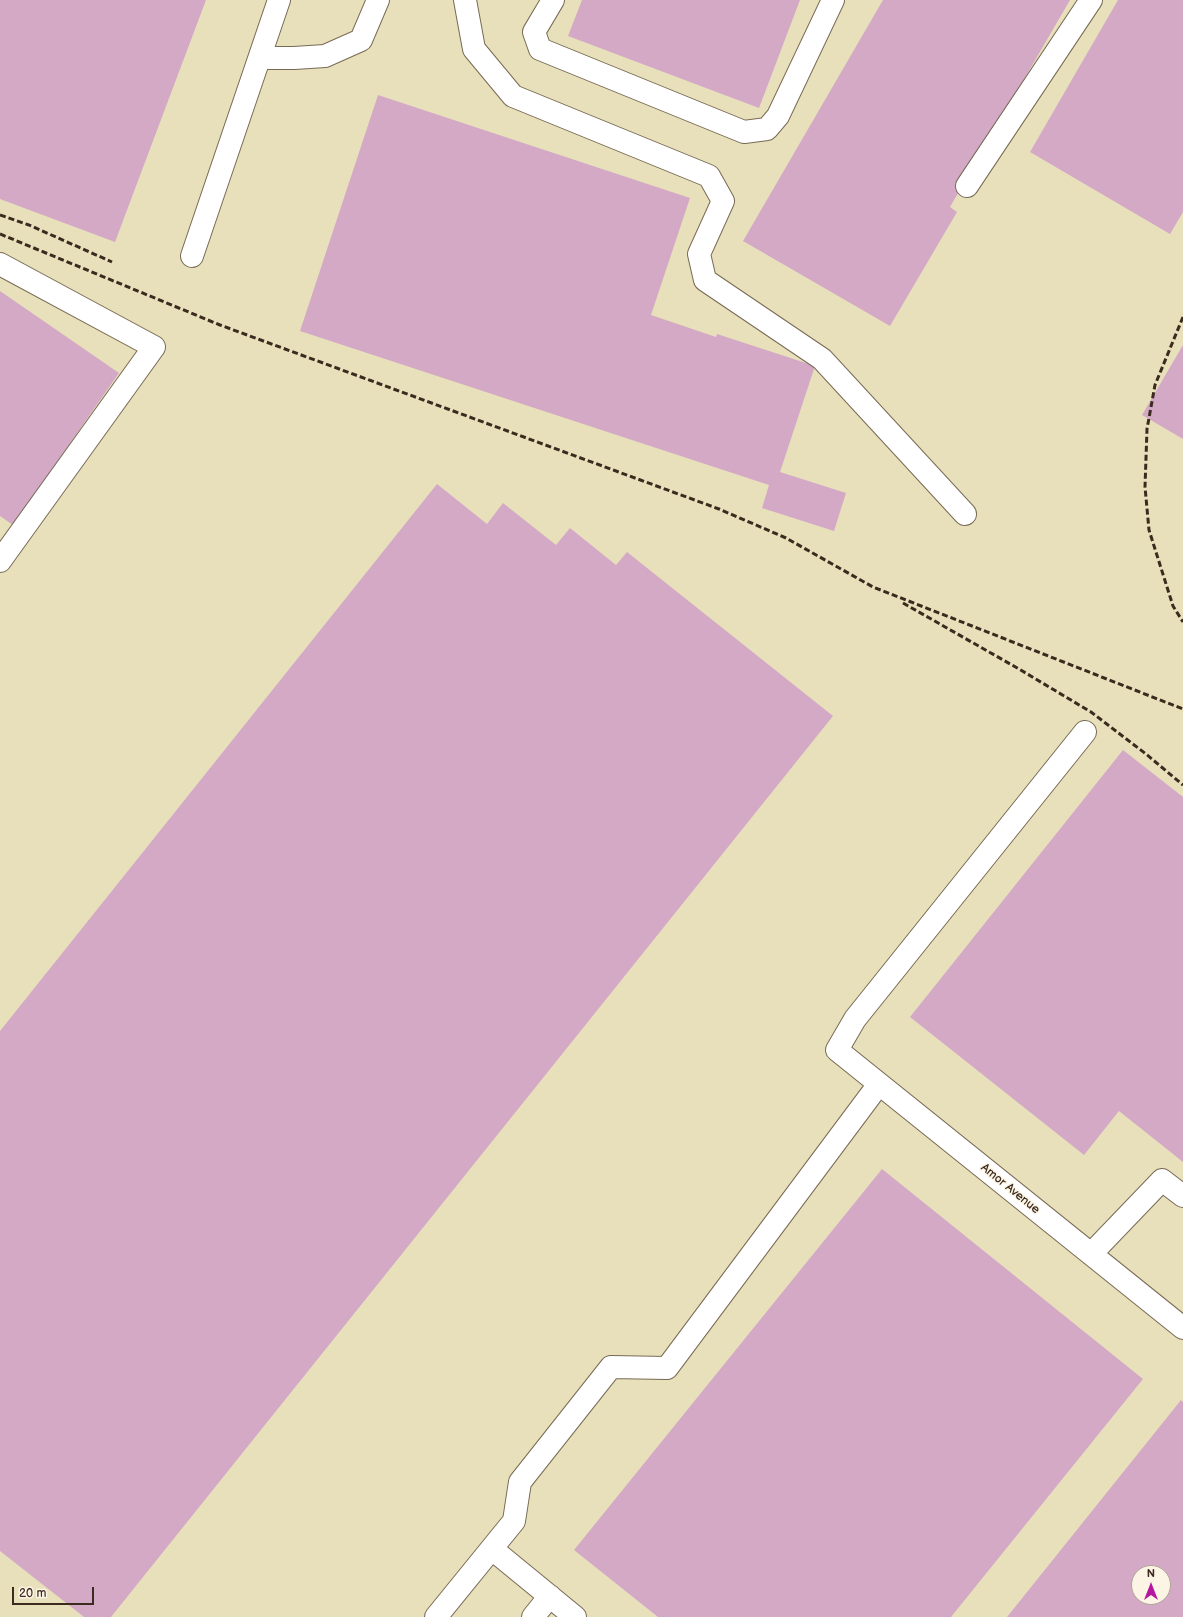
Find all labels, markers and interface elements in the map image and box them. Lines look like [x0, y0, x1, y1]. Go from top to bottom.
street label: Amor Avenue [978, 1161, 1042, 1217]
north arrow [1131, 1565, 1171, 1605]
text: N [1147, 1567, 1155, 1580]
scale bar [14, 1579, 96, 1605]
text: 20 m [19, 1586, 46, 1601]

